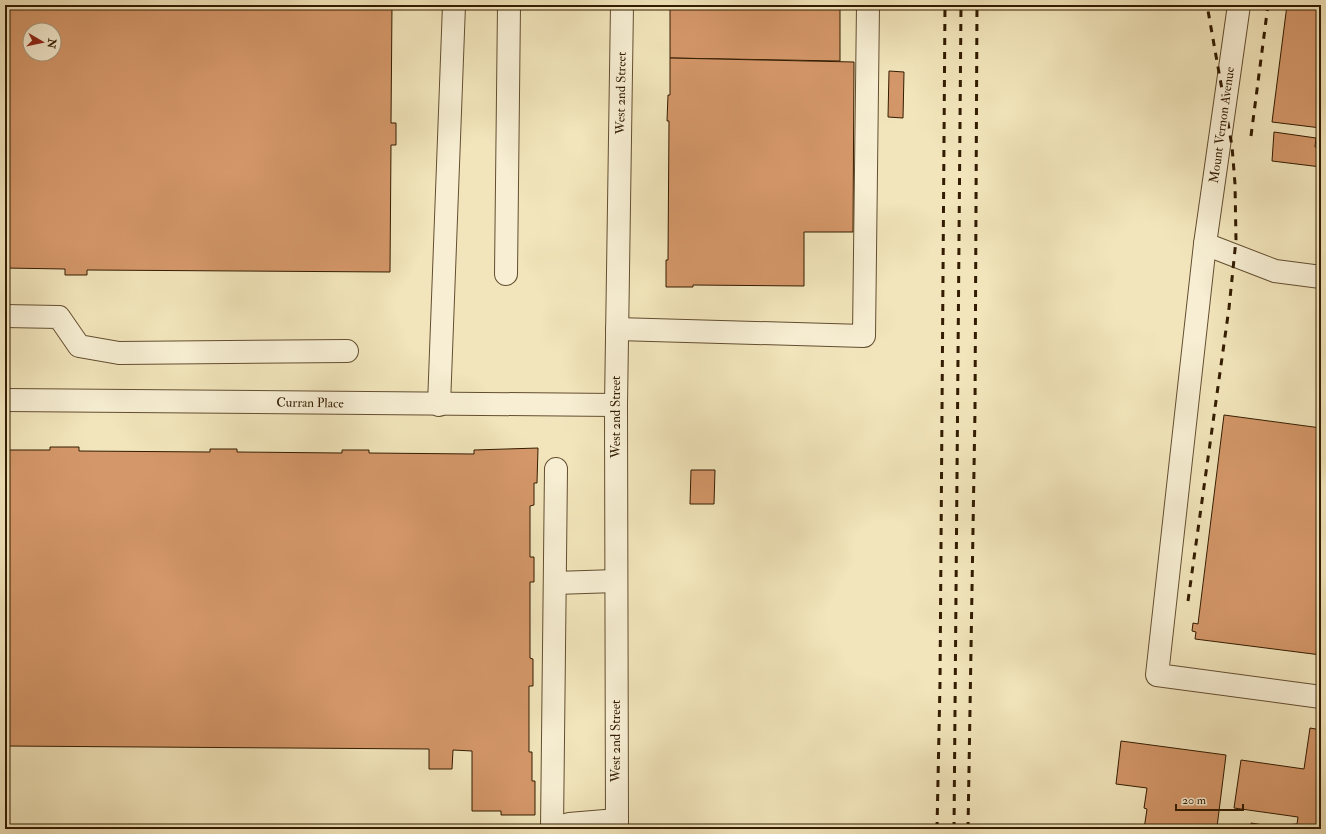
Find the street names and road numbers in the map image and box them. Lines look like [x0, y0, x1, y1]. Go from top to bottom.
street label: West 2nd Street [612, 52, 630, 135]
street label: Mount Vernon Avenue [1206, 65, 1238, 184]
street label: West 2nd Street [608, 376, 624, 459]
street label: Curran Place [276, 394, 344, 412]
street label: West 2nd Street [608, 700, 624, 783]

